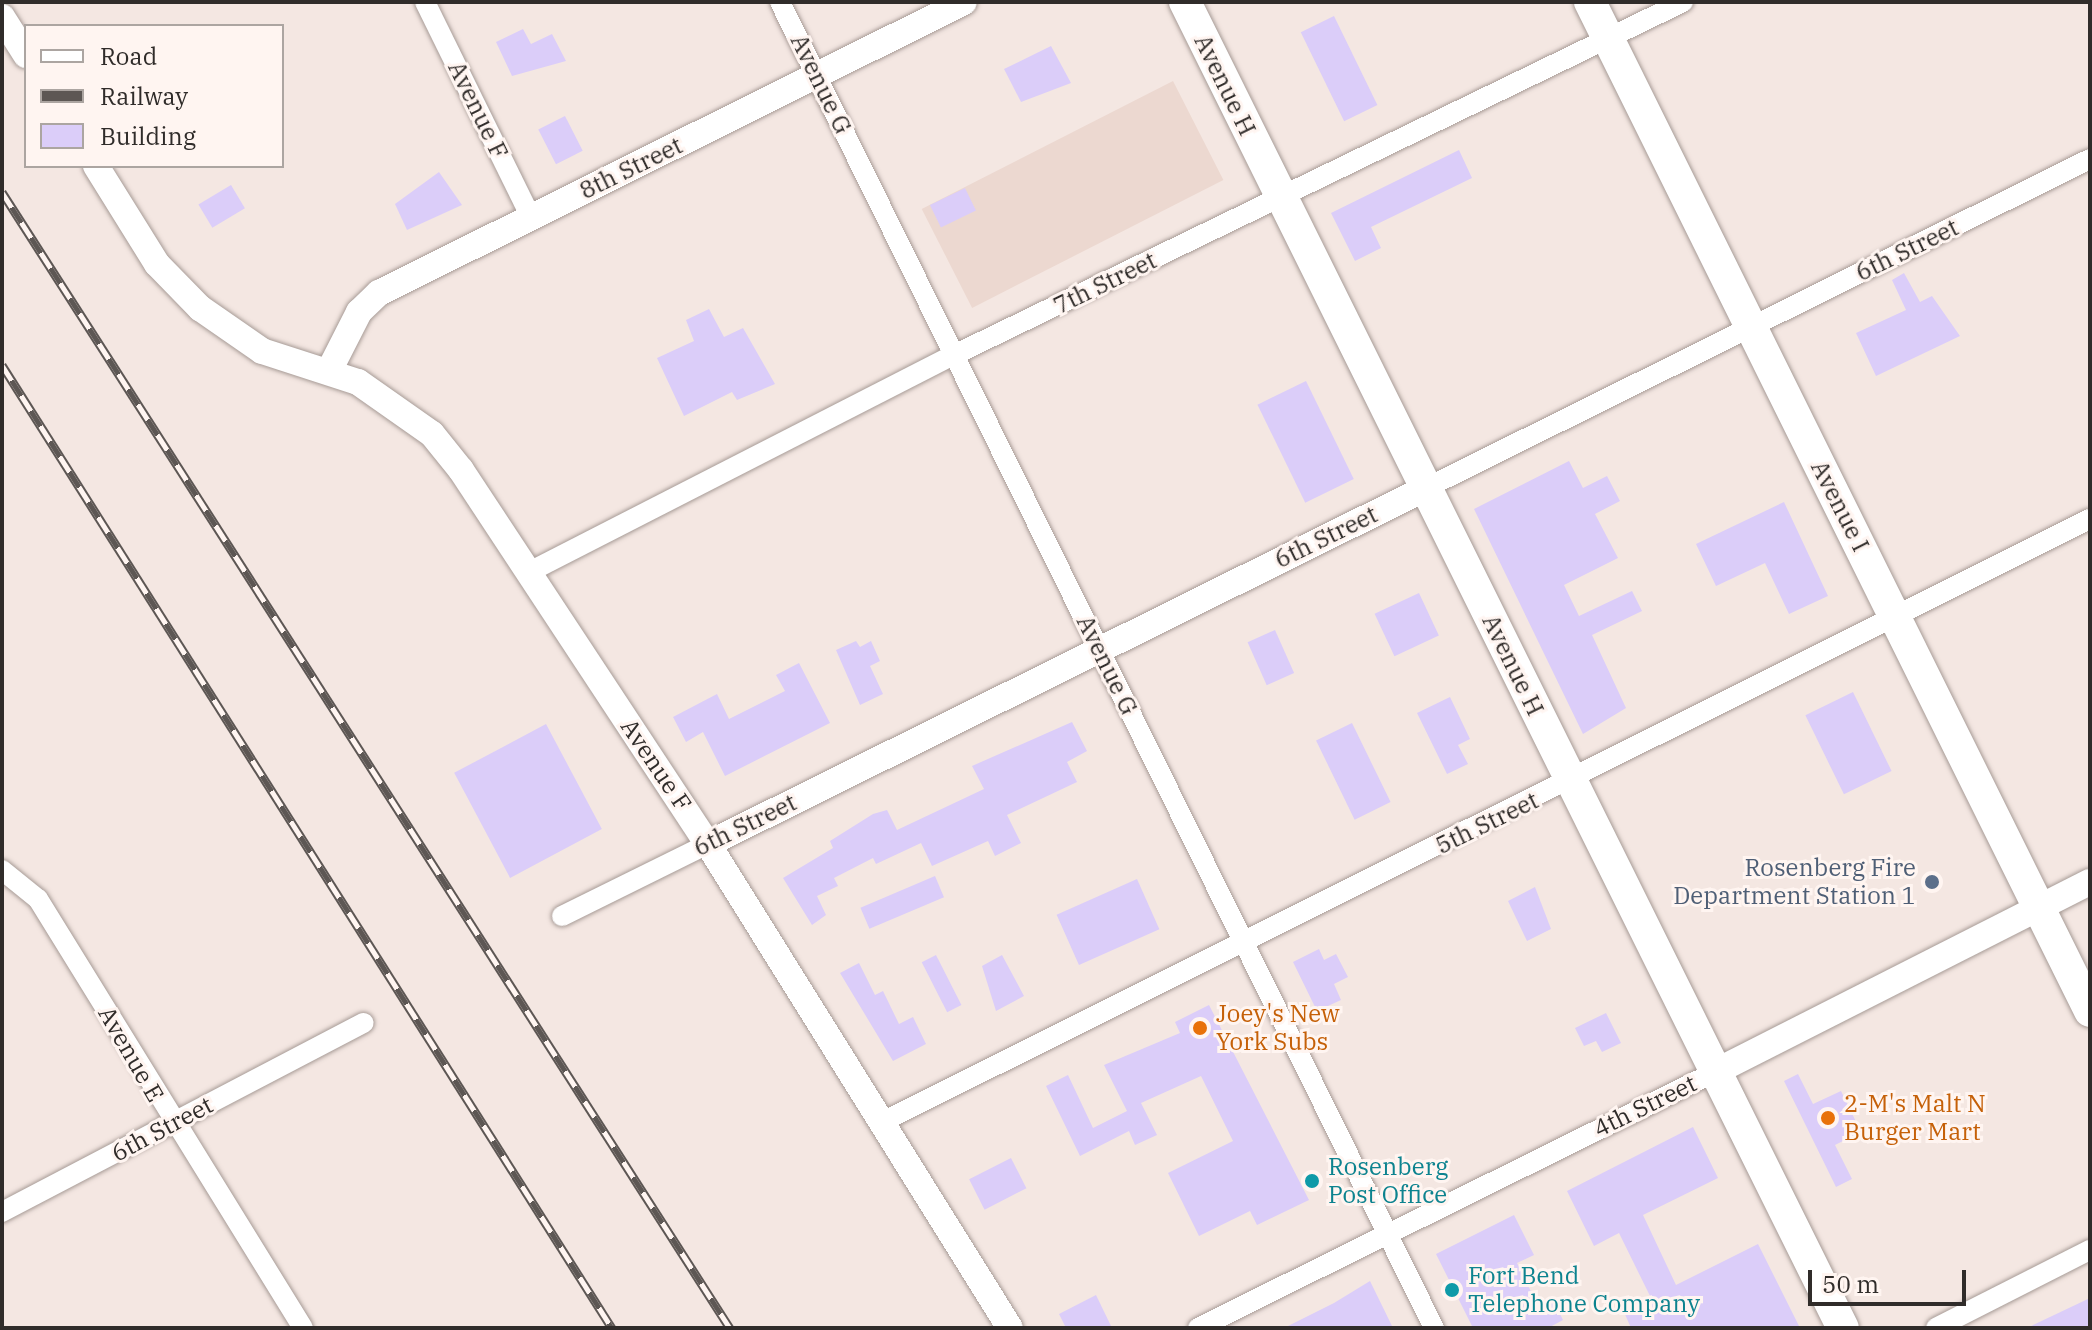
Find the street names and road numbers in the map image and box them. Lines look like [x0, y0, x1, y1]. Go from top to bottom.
street label: Avenue G [785, 29, 857, 139]
street label: Avenue H [1188, 30, 1262, 140]
street label: Avenue F [442, 57, 514, 163]
street label: 8th Street [575, 131, 687, 205]
street label: 6th Street [1851, 213, 1963, 287]
street label: 7th Street [1049, 246, 1161, 320]
street label: Avenue I [1805, 456, 1875, 556]
street label: 6th Street [1270, 500, 1382, 574]
street label: Avenue G [1071, 610, 1143, 720]
street label: Avenue H [1476, 610, 1550, 720]
street label: Avenue F [615, 713, 697, 817]
street label: 5th Street [1431, 786, 1543, 860]
street label: 6th Street [689, 788, 801, 862]
street label: Avenue E [92, 1001, 170, 1107]
street label: 4th Street [1589, 1069, 1701, 1143]
street label: 6th Street [106, 1090, 218, 1168]

